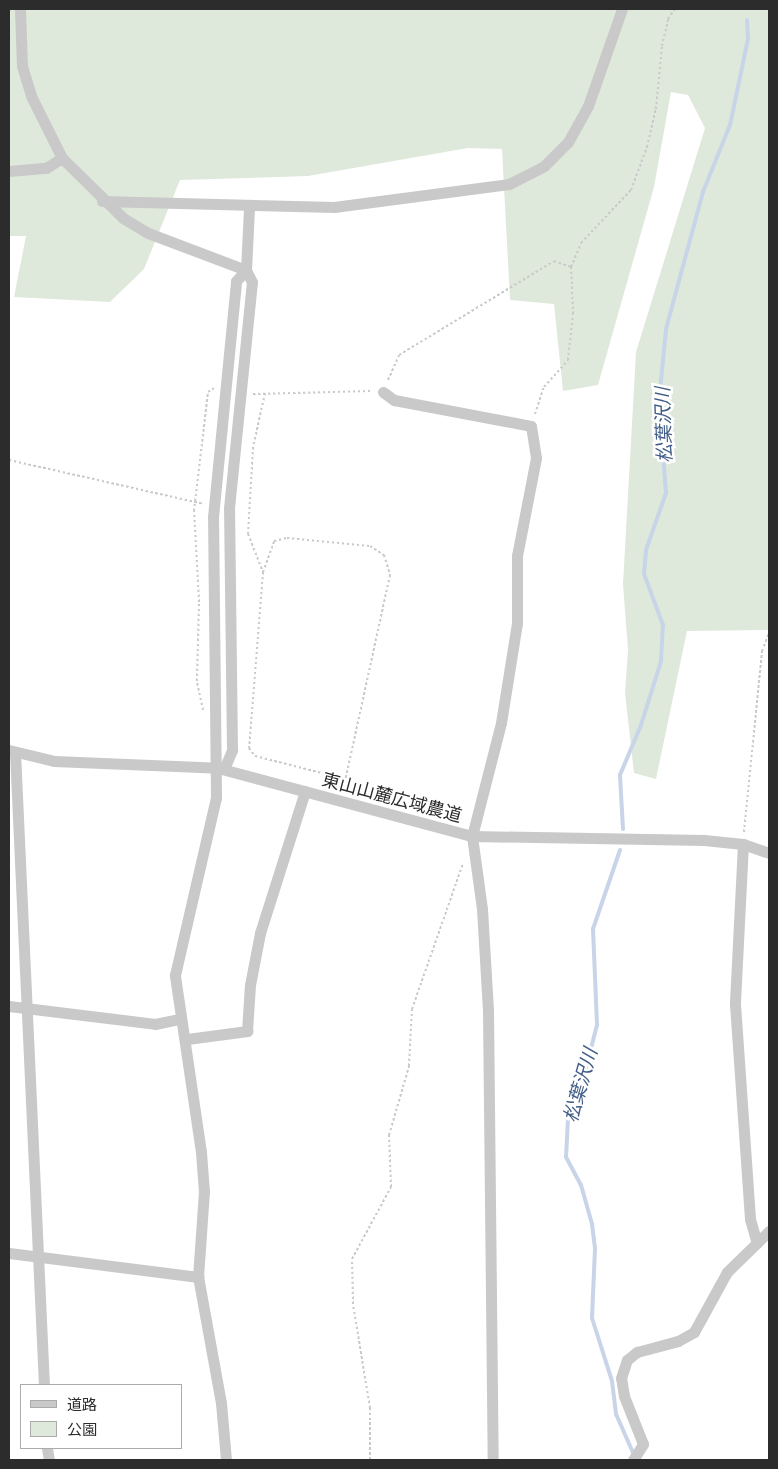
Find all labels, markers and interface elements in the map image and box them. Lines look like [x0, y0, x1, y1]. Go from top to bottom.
water label: 松葉沢川 [650, 387, 676, 463]
street label: 東山山麓広域農道 [320, 768, 464, 826]
water label: 松葉沢川 [559, 1045, 601, 1125]
legend [20, 1384, 182, 1449]
text: 道路 [67, 1395, 97, 1413]
text: 公園 [67, 1420, 97, 1438]

